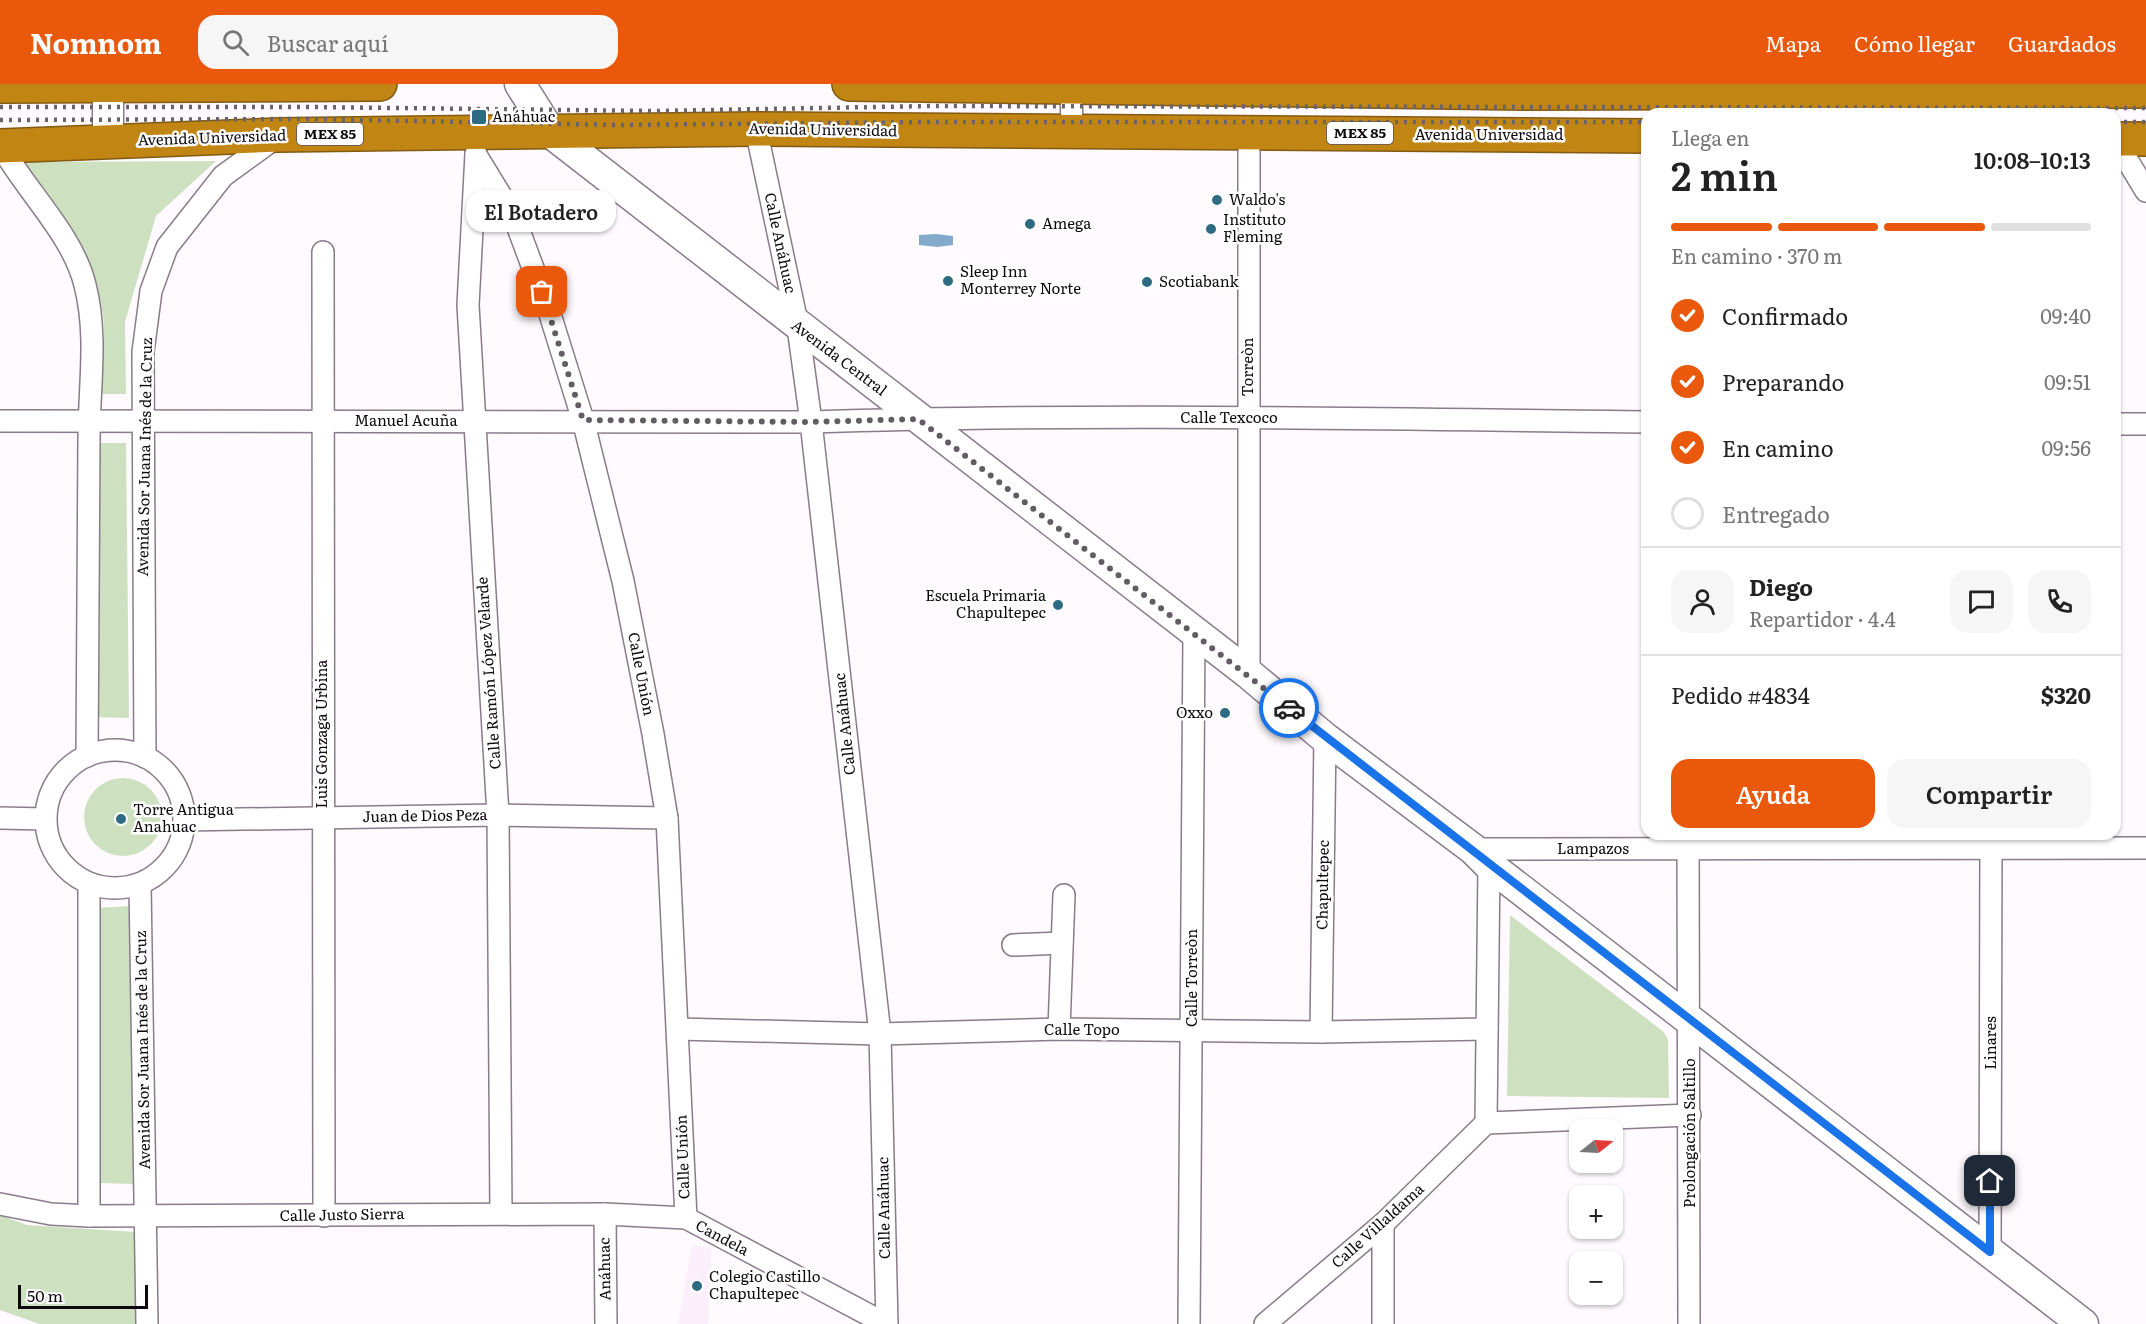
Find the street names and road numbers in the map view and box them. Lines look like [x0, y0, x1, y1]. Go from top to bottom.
street label: Avenida Universidad [748, 116, 898, 141]
street label: Avenida Universidad [137, 122, 287, 151]
road number: MEX 85 [1327, 122, 1393, 144]
street label: Avenida Universidad [1415, 122, 1563, 145]
road number: MEX 85 [297, 123, 363, 145]
street label: Calle Anáhuac [760, 190, 803, 296]
street label: Avenida Central [787, 313, 893, 400]
street label: Avenida Sor Juana Inés de la Cruz [130, 337, 157, 577]
street label: Torreòn [1235, 337, 1258, 397]
street label: Calle Texcoco [1180, 405, 1278, 428]
street label: Manuel Acuña [354, 408, 459, 431]
street label: Calle Ramón López Velarde [469, 576, 506, 770]
street label: Calle Unión [623, 630, 662, 717]
street label: Luis Gonzaga Urbina [309, 659, 332, 808]
street label: Calle Anáhuac [827, 672, 860, 776]
street label: Juan de Dios Peza [362, 802, 489, 827]
street label: Lampazos [1557, 836, 1629, 859]
street label: Chapultepec [1309, 839, 1334, 930]
street label: Calle Torreòn [1179, 929, 1202, 1027]
street label: Avenida Sor Juana Inés de la Cruz [128, 930, 155, 1170]
street label: Linares [1978, 1016, 2001, 1070]
street label: Calle Topo [1044, 1017, 1120, 1040]
street label: Prolongación Saltillo [1677, 1058, 1700, 1208]
street label: Calle Unión [669, 1114, 694, 1200]
street label: Calle Anáhuac [870, 1156, 895, 1259]
street label: Calle Villaldama [1326, 1176, 1429, 1273]
street label: Calle Justo Sierra [279, 1201, 405, 1226]
street label: Candela [692, 1213, 754, 1261]
street label: Anáhuac [591, 1237, 616, 1301]

